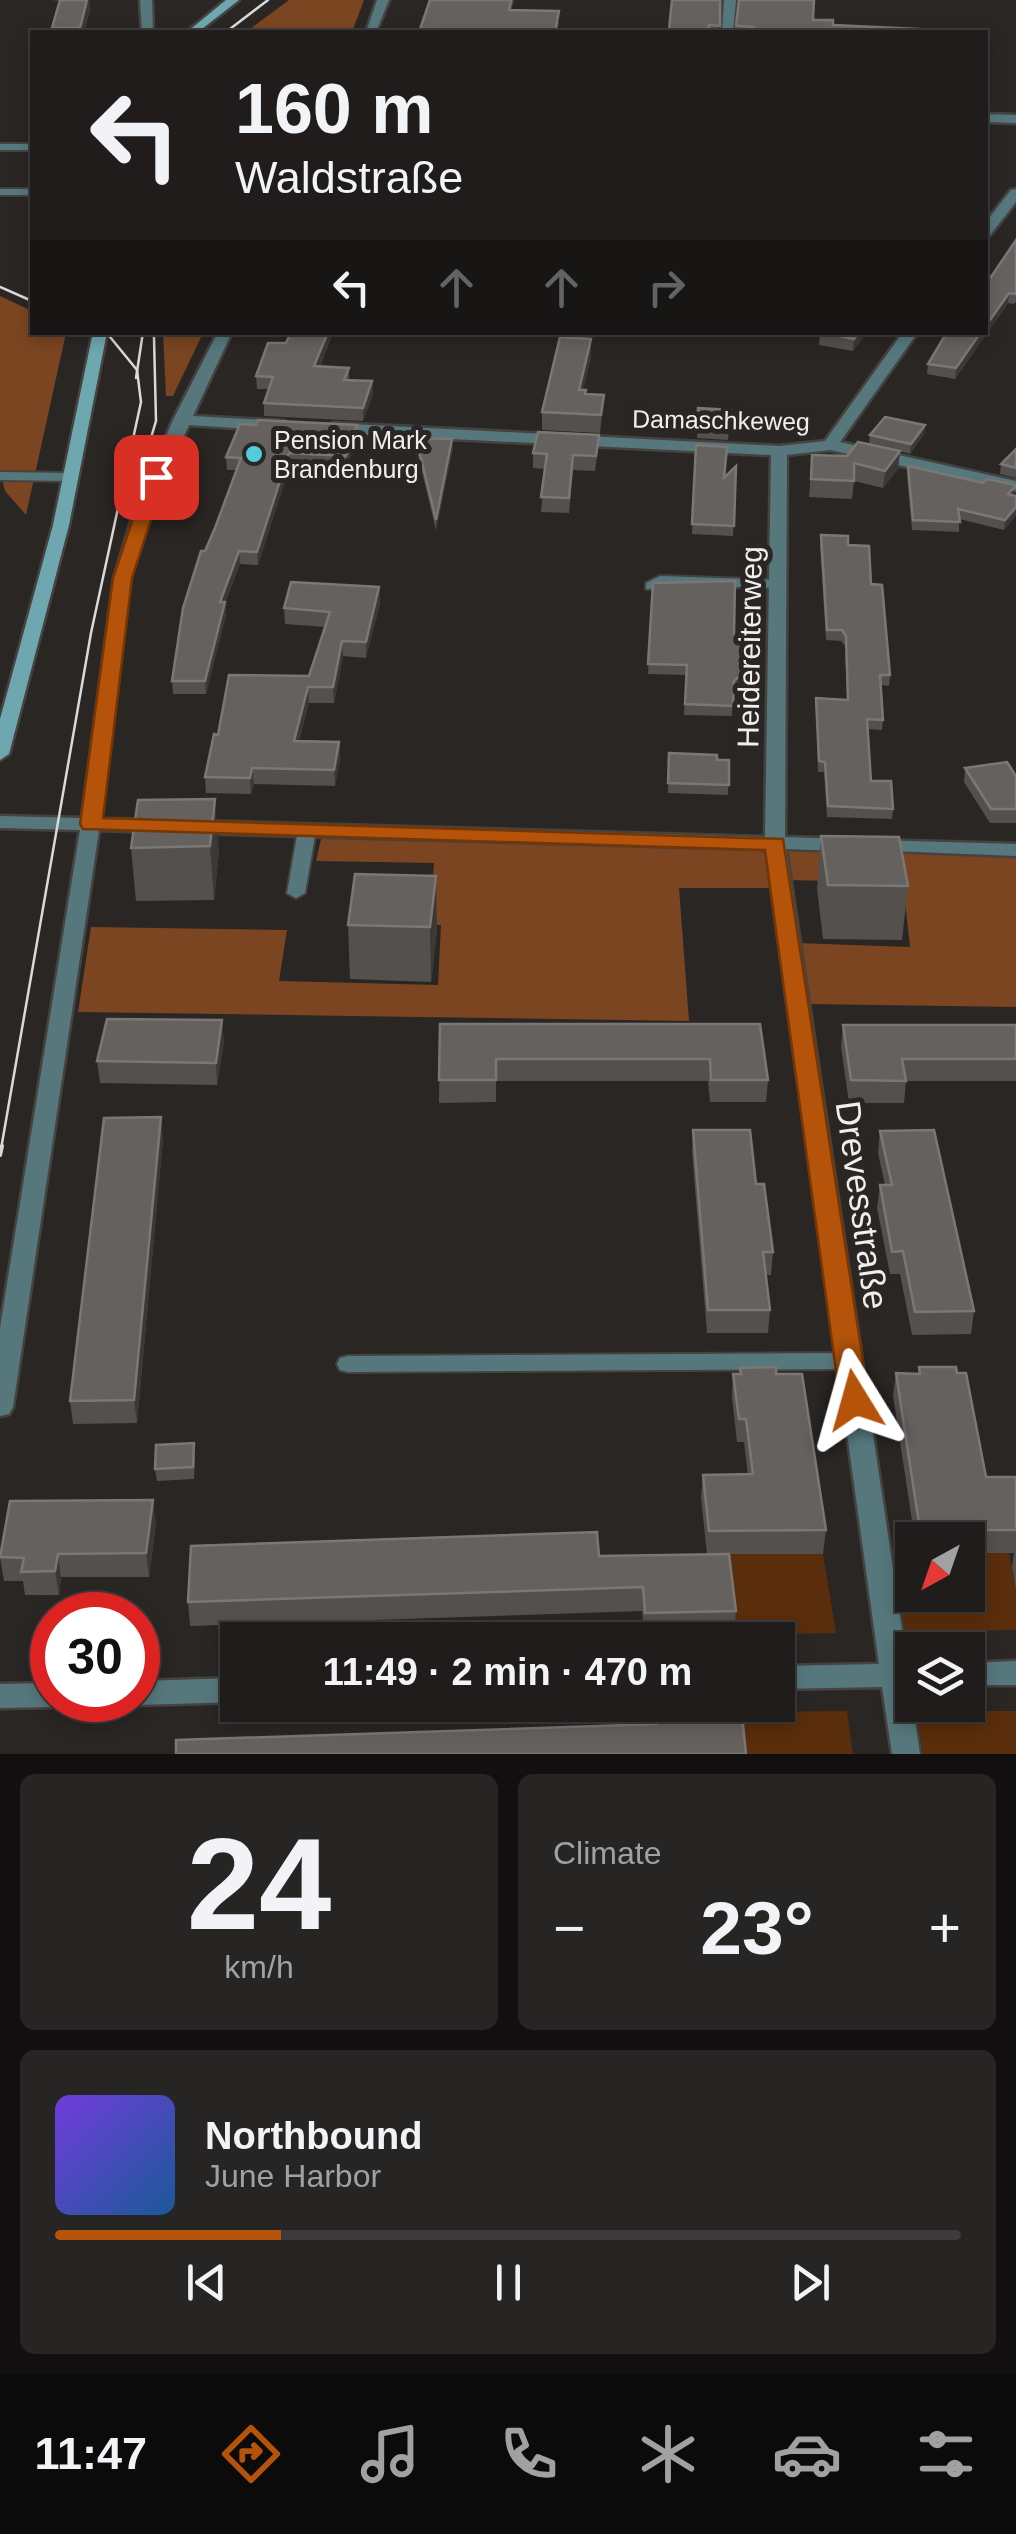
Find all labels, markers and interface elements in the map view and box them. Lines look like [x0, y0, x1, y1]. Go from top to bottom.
icon: left [70, 70, 200, 200]
text: 160 m [235, 70, 433, 148]
text: Waldstraße [235, 152, 463, 203]
icon: left [324, 260, 379, 315]
icon: ahead [429, 260, 484, 315]
icon: ahead [534, 260, 589, 315]
icon: right [639, 260, 694, 315]
street label: Damaschkeweg [632, 404, 810, 436]
place label: Pension Mark Brandenburg [274, 426, 427, 483]
pin [114, 435, 199, 520]
marker: Pension Mark Brandenburg [243, 443, 265, 465]
icon: arrive [129, 450, 184, 505]
street label: Heidereiterweg [731, 546, 768, 748]
street label: Drevesstraße [829, 1098, 896, 1312]
position arrow [803, 1348, 907, 1452]
north arrow [895, 1522, 985, 1612]
map controls [895, 1522, 985, 1722]
speed limit sign: 30 [30, 1592, 160, 1722]
button: layers [895, 1632, 985, 1722]
text: 11:49 · 2 min · 470 m [323, 1651, 692, 1693]
text: 24 [187, 1811, 331, 1957]
text: Climate [553, 1835, 661, 1871]
text: 23° [700, 1886, 814, 1970]
text: − [553, 1897, 585, 1959]
text: + [929, 1897, 961, 1959]
text: km/h [224, 1949, 294, 1985]
text: Northbound [205, 2115, 422, 2157]
text: June Harbor [205, 2158, 381, 2194]
icon: previous [179, 2255, 234, 2310]
icon: pause [481, 2255, 536, 2310]
icon: next [783, 2255, 838, 2310]
icon: directions [216, 2419, 286, 2489]
icon: music [355, 2419, 425, 2489]
icon: phone [494, 2419, 564, 2489]
icon: climate [633, 2419, 703, 2489]
icon: car [772, 2419, 842, 2489]
icon: filters [911, 2419, 981, 2489]
text: 11:47 [35, 2428, 147, 2479]

